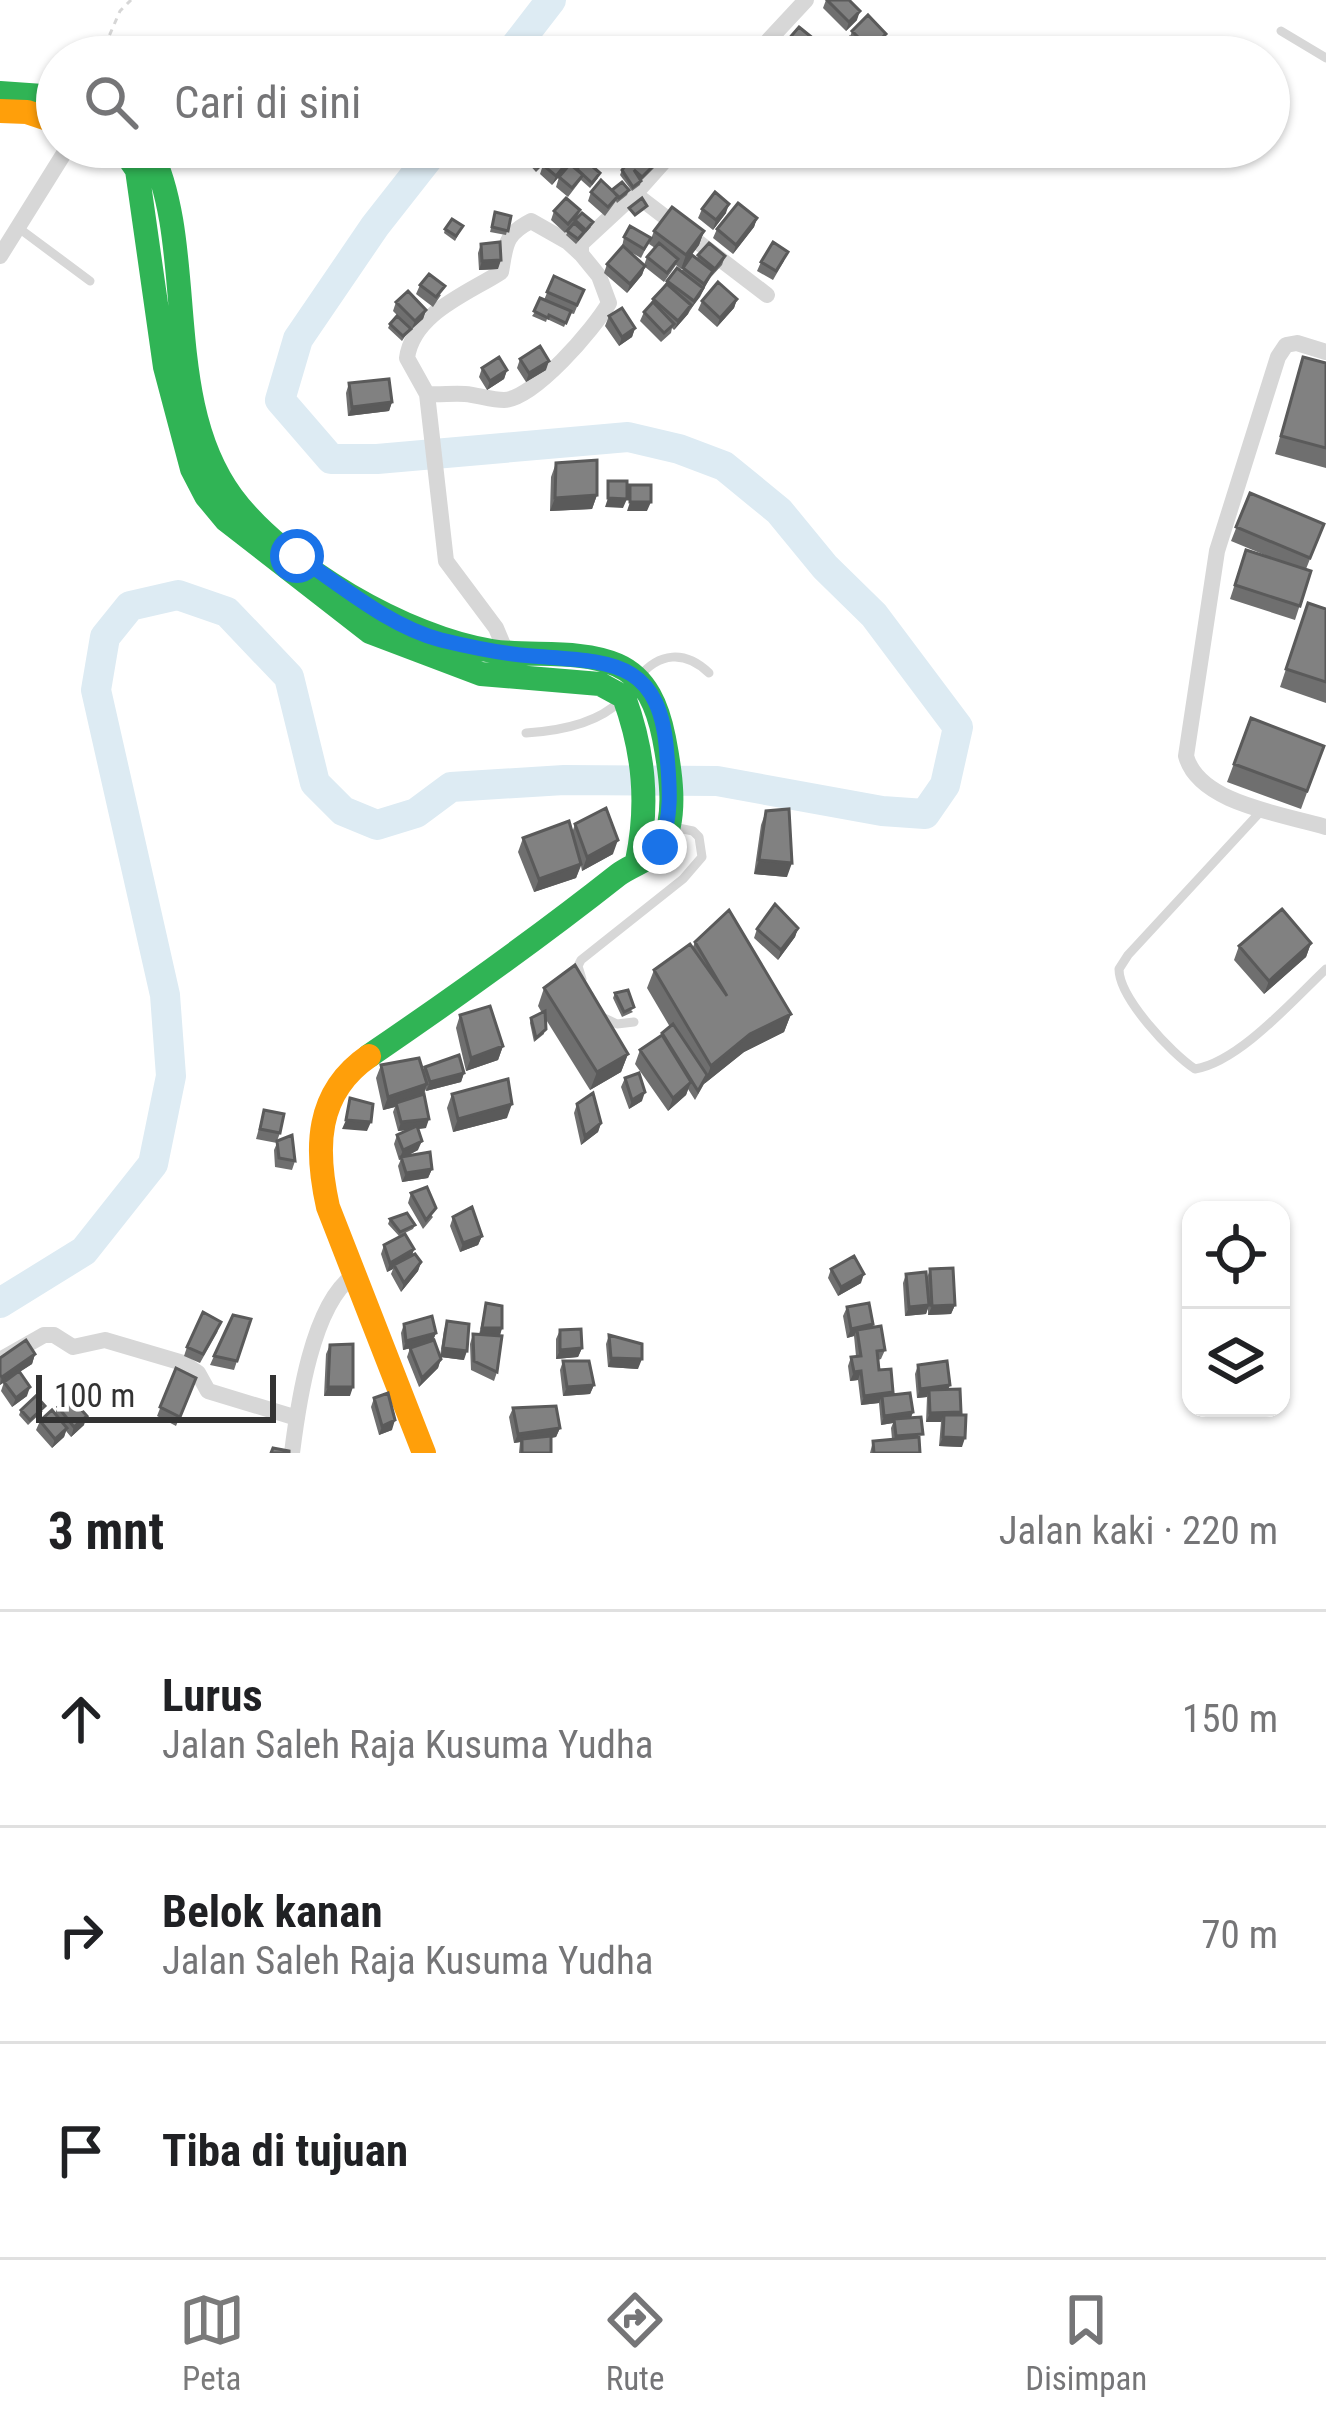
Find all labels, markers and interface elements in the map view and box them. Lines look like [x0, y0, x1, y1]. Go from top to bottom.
search box [36, 36, 1290, 168]
icon: search [78, 69, 144, 135]
text: Cari di sini [174, 76, 361, 129]
route start [270, 529, 324, 583]
route end [633, 820, 687, 874]
map controls [1182, 1201, 1290, 1417]
button: locate [1182, 1201, 1290, 1309]
button: layers [1182, 1309, 1290, 1417]
scale bar [36, 1369, 276, 1422]
text: 100 m [54, 1376, 135, 1415]
text: 3 mnt [48, 1502, 164, 1561]
text: Jalan kaki · 220 m [999, 1508, 1278, 1554]
text: Lurus [162, 1669, 263, 1722]
icon: ahead [48, 1686, 114, 1752]
text: 150 m [1182, 1696, 1278, 1742]
text: Jalan Saleh Raja Kusuma Yudha [162, 1722, 653, 1768]
text: Belok kanan [162, 1885, 383, 1938]
icon: right [48, 1902, 114, 1968]
text: 70 m [1201, 1912, 1278, 1958]
text: Jalan Saleh Raja Kusuma Yudha [162, 1938, 653, 1984]
icon: arrive [48, 2118, 114, 2184]
text: Tiba di tujuan [162, 2124, 408, 2177]
tab: Peta [179, 2287, 245, 2398]
tab: Rute [602, 2287, 668, 2398]
tab: Disimpan [1025, 2287, 1147, 2398]

